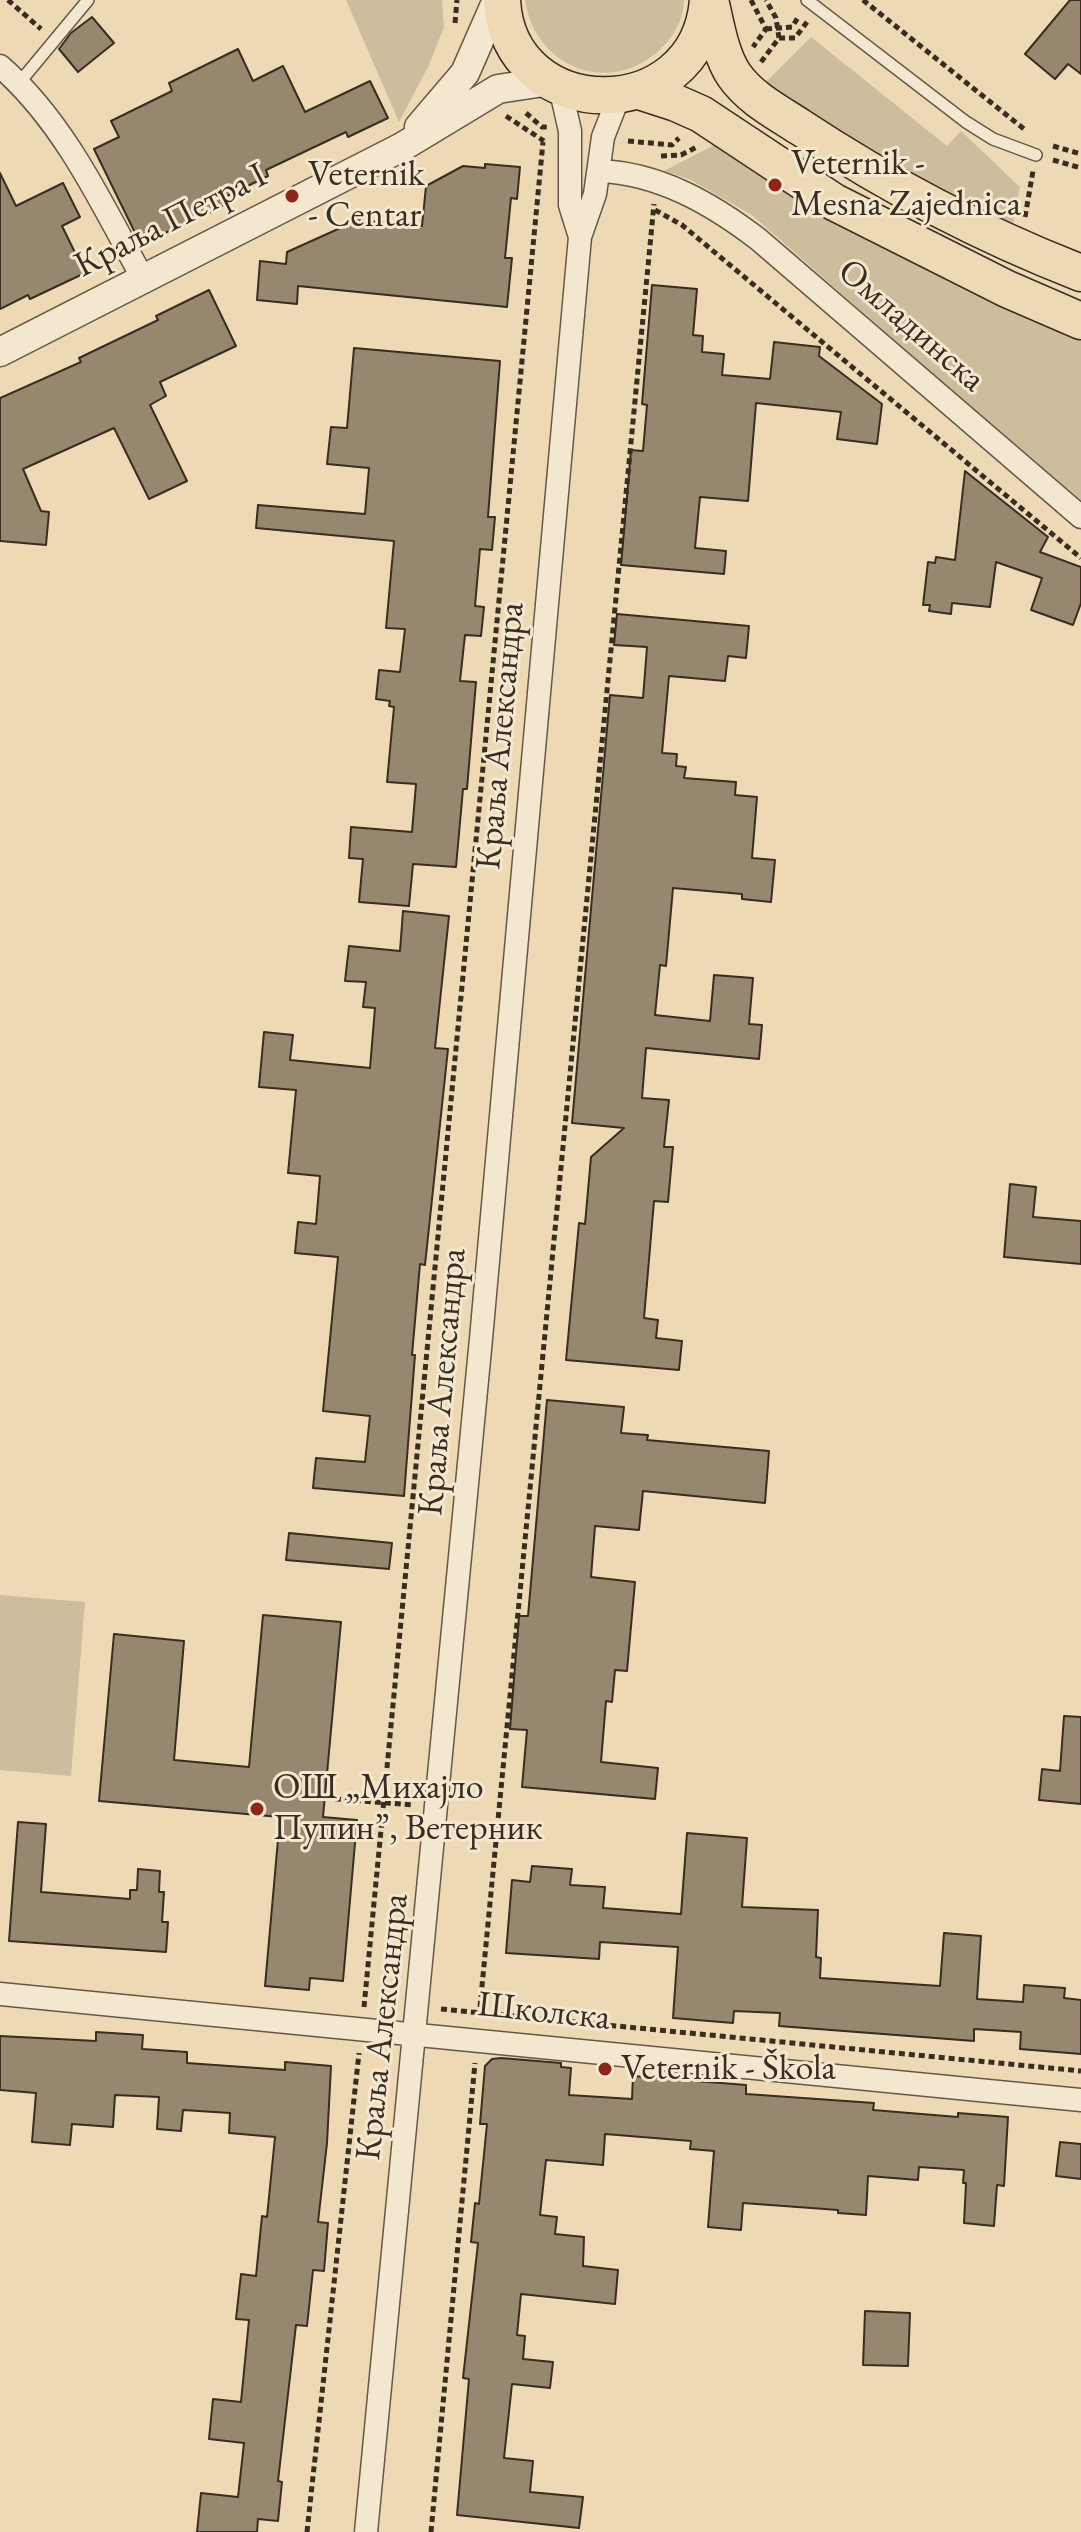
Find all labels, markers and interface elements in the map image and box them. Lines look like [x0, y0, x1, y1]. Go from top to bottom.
place label: Veternik - Mesna Zajednica [791, 142, 1021, 227]
place label: Veternik - Centar [308, 153, 425, 238]
street label: Краља Петра I [68, 154, 274, 288]
marker: Veternik - Mesna Zajednica [766, 176, 784, 194]
marker: Veternik - Centar [283, 187, 301, 205]
street label: Омладинска [829, 250, 993, 402]
street label: Краља Александра [468, 601, 534, 871]
street label: Краља Александра [410, 1247, 476, 1517]
place label: ОШ „Михајло Пупин”, Ветерник [273, 1766, 543, 1851]
marker: ОШ „Михајло Пупин”, Ветерник [248, 1800, 266, 1818]
street label: Краља Александра [348, 1891, 418, 2163]
street label: Школска [476, 1984, 612, 2040]
place label: Veternik - Škola [621, 2047, 836, 2091]
marker: Veternik - Škola [596, 2060, 614, 2078]

